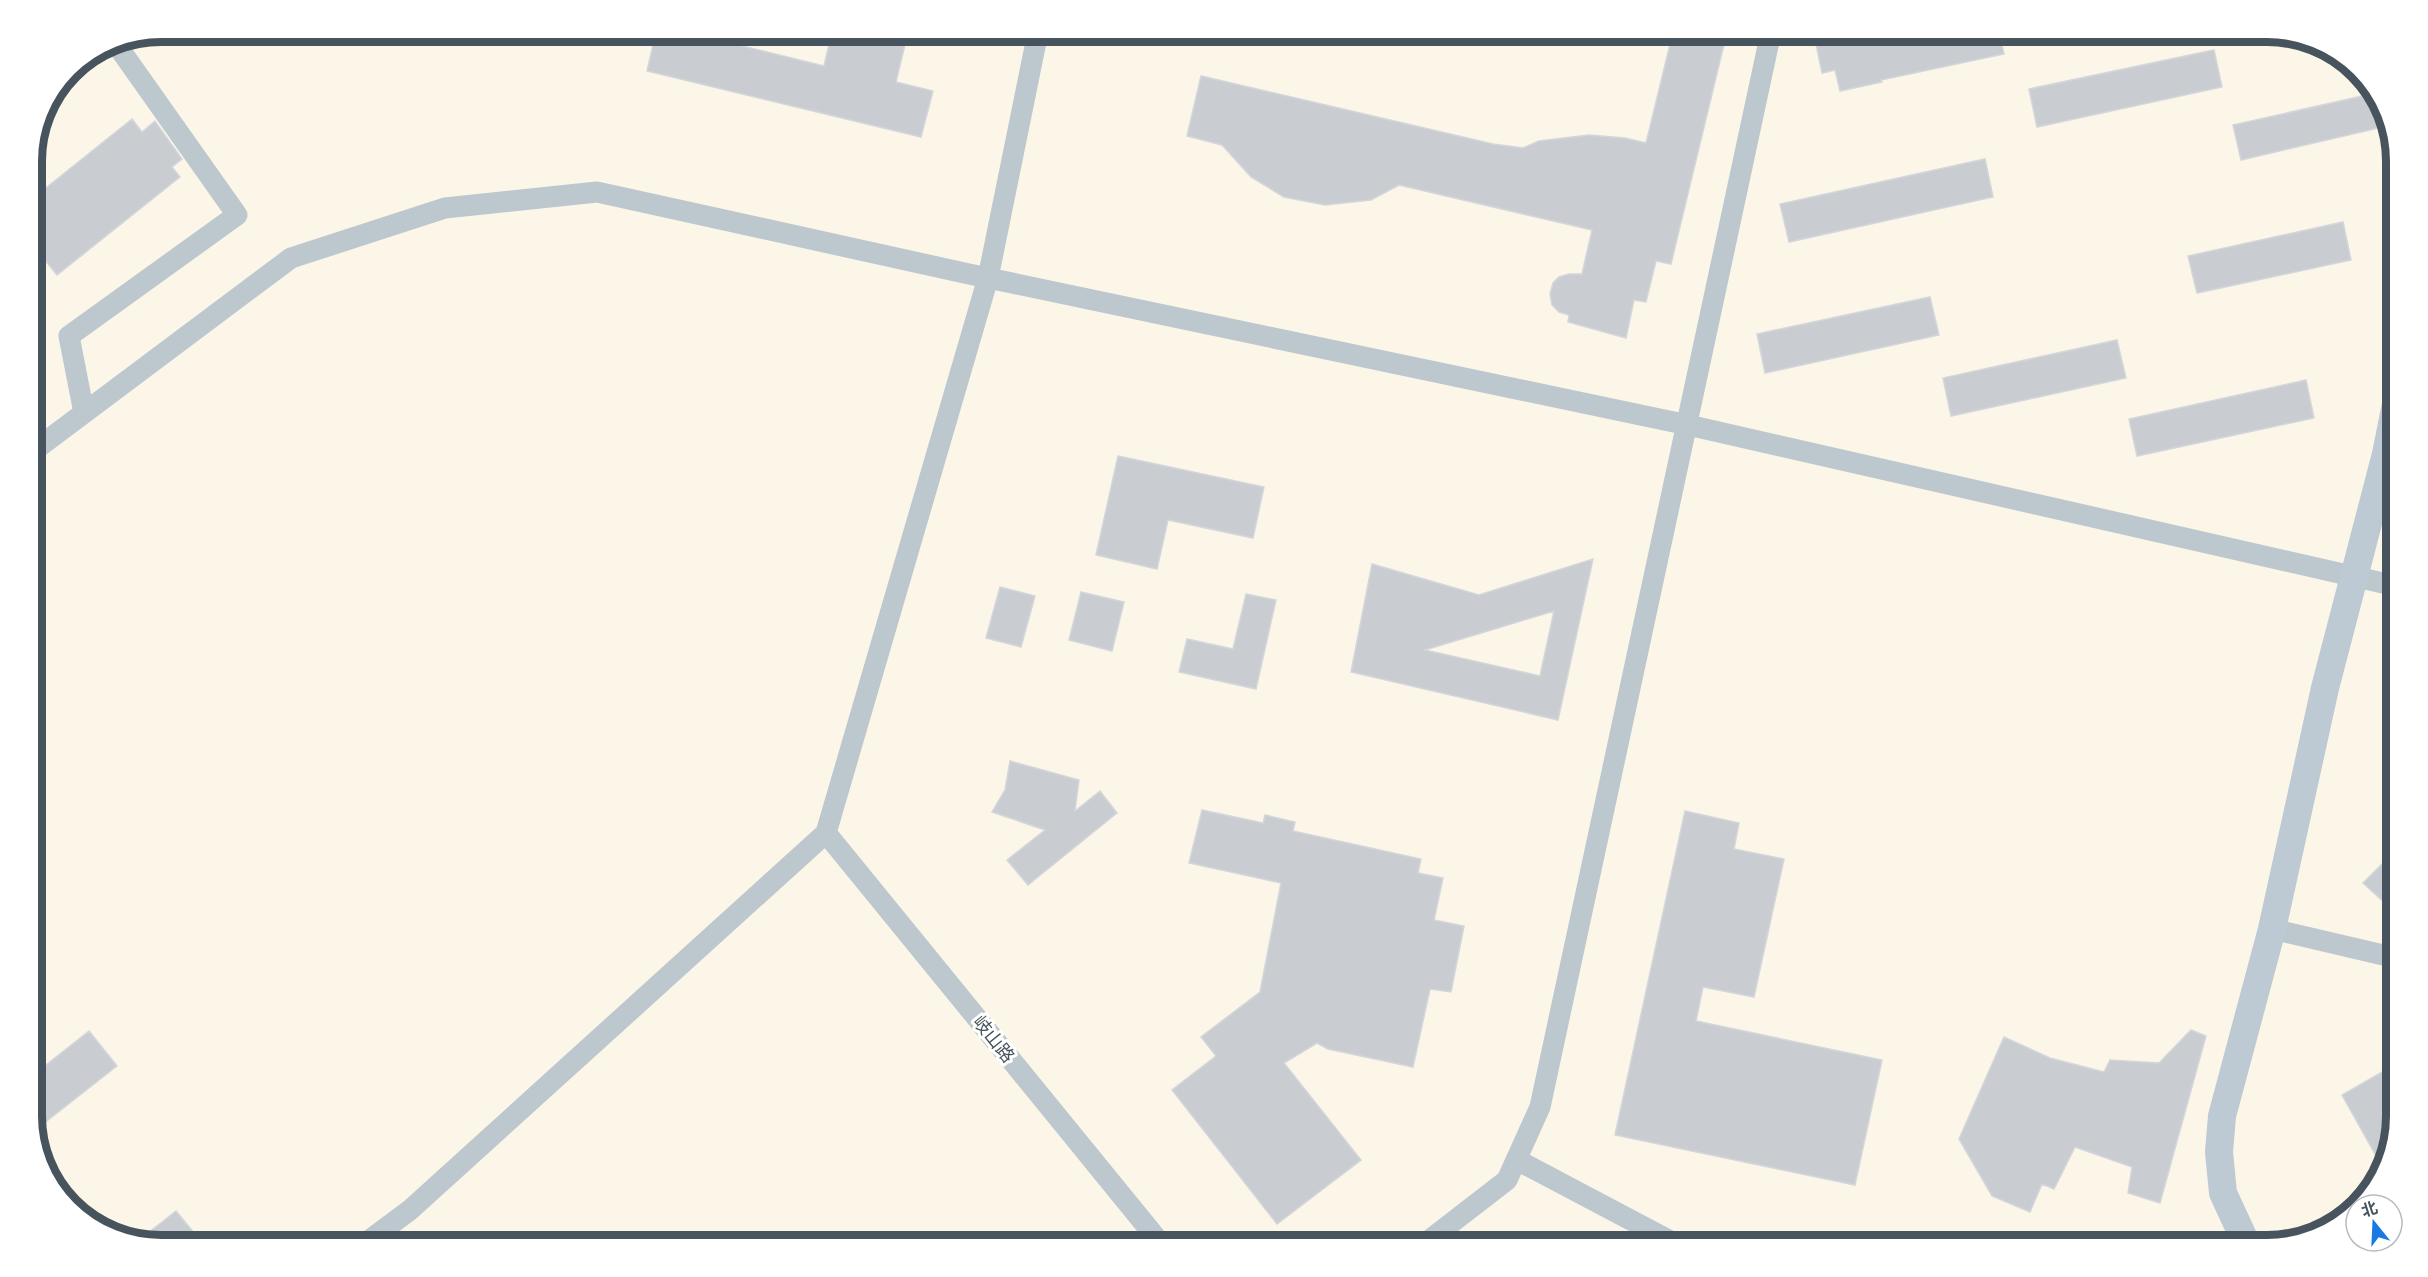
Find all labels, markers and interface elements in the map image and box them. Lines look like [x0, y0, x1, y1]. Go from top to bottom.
street label: 岐山路 [968, 1011, 1020, 1067]
north arrow [2344, 1193, 2404, 1253]
text: 北 [2359, 1197, 2380, 1221]

